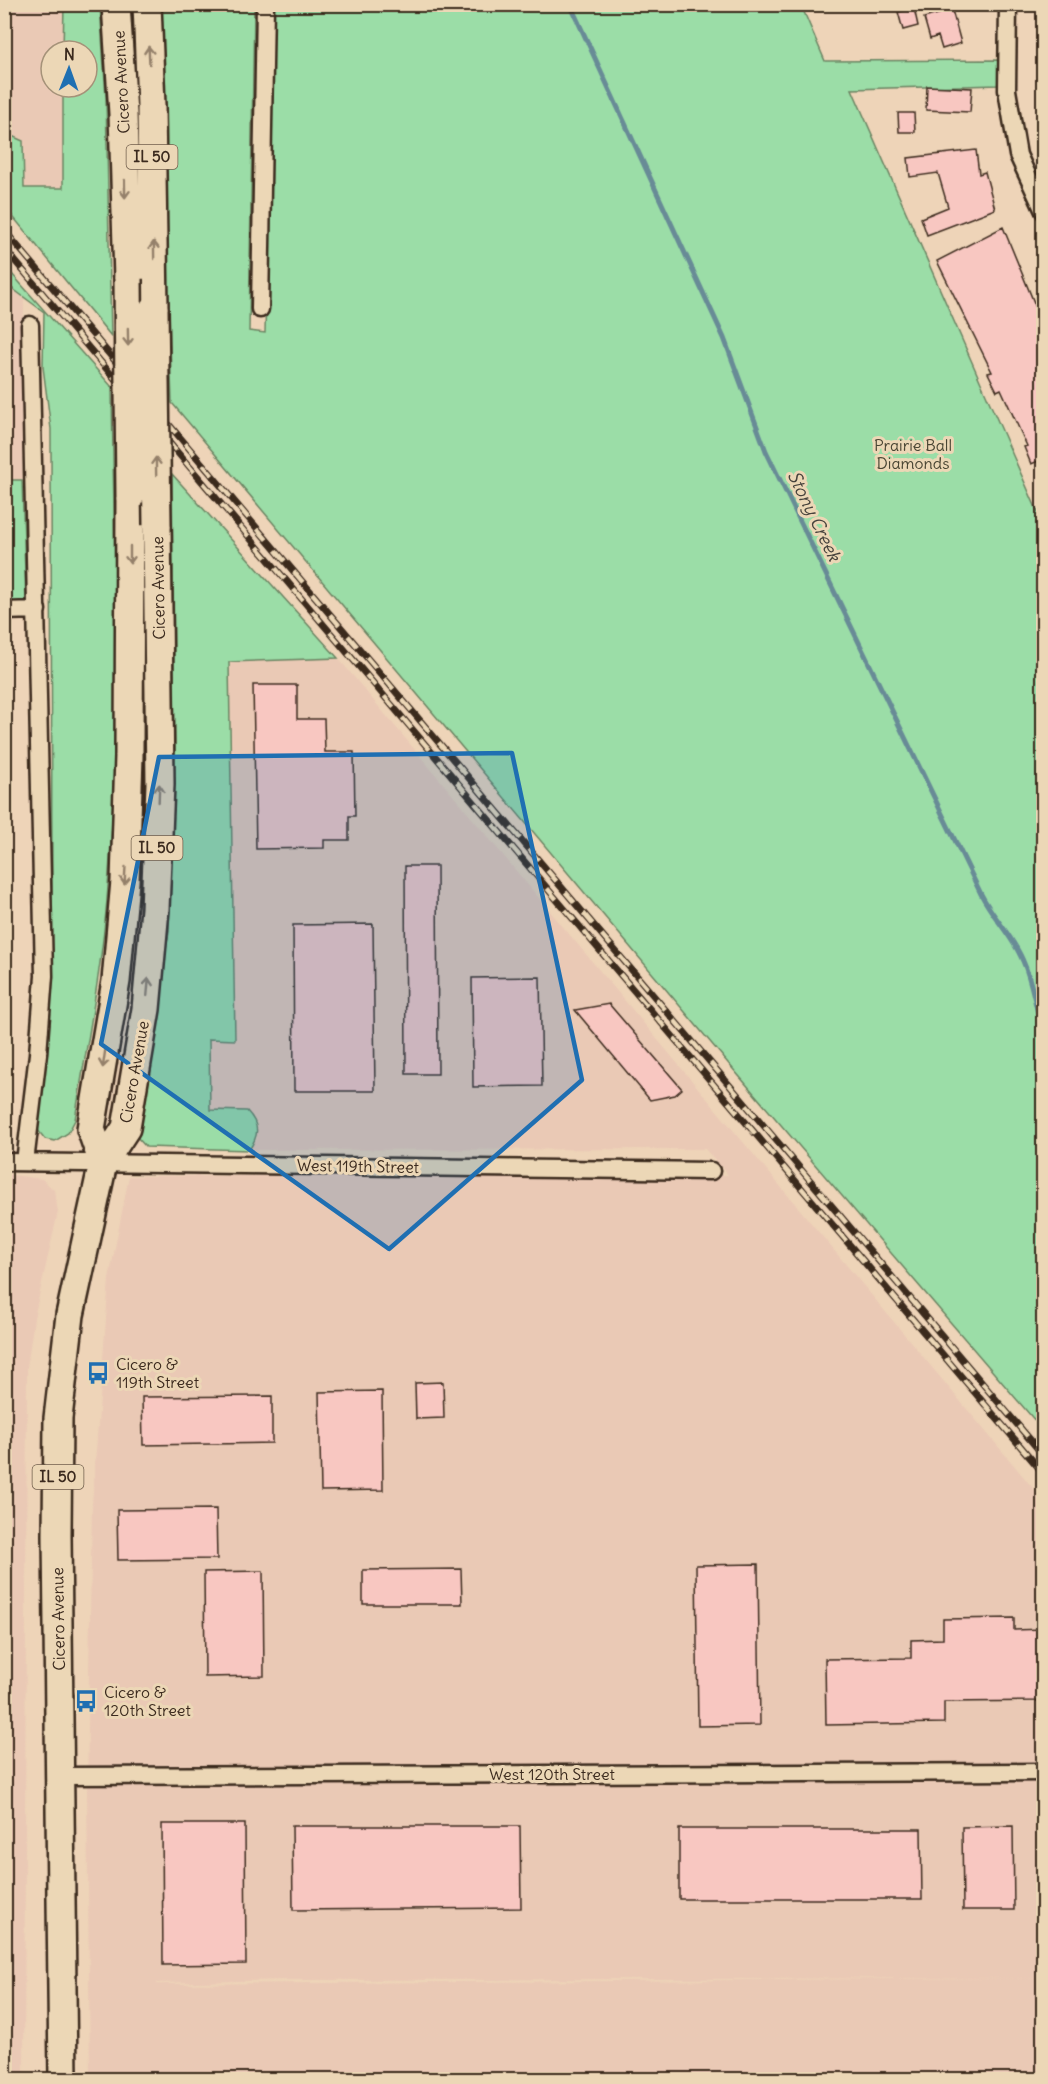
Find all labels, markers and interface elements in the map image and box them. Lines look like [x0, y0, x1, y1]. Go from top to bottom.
street label: Cicero Avenue [108, 30, 134, 134]
north arrow [39, 39, 99, 99]
text: N [64, 44, 75, 64]
one-way arrow [144, 46, 155, 66]
road number: IL 50 [126, 145, 178, 169]
one-way arrow [120, 178, 131, 198]
one-way arrow [148, 241, 159, 261]
one-way arrow [122, 327, 134, 347]
park label: Prairie Ball Diamonds [874, 435, 952, 473]
one-way arrow [150, 457, 162, 477]
water label: Stony Creek [783, 467, 847, 566]
street label: Cicero Avenue [147, 536, 169, 640]
one-way arrow [124, 545, 136, 565]
one-way arrow [154, 783, 165, 803]
road number: IL 50 [132, 836, 182, 860]
one-way arrow [119, 865, 130, 885]
one-way arrow [143, 978, 154, 998]
street label: Cicero Avenue [115, 1019, 153, 1125]
one-way arrow [99, 1049, 110, 1069]
street label: West 119th Street [297, 1155, 420, 1177]
place label: Cicero & 119th Street [116, 1354, 200, 1392]
bus stop icon: Cicero & 119th Street [85, 1360, 111, 1386]
road number: IL 50 [32, 1465, 84, 1489]
street label: Cicero Avenue [47, 1567, 69, 1671]
place label: Cicero & 120th Street [104, 1682, 191, 1720]
bus stop icon: Cicero & 120th Street [73, 1688, 99, 1714]
street label: West 120th Street [489, 1764, 616, 1784]

